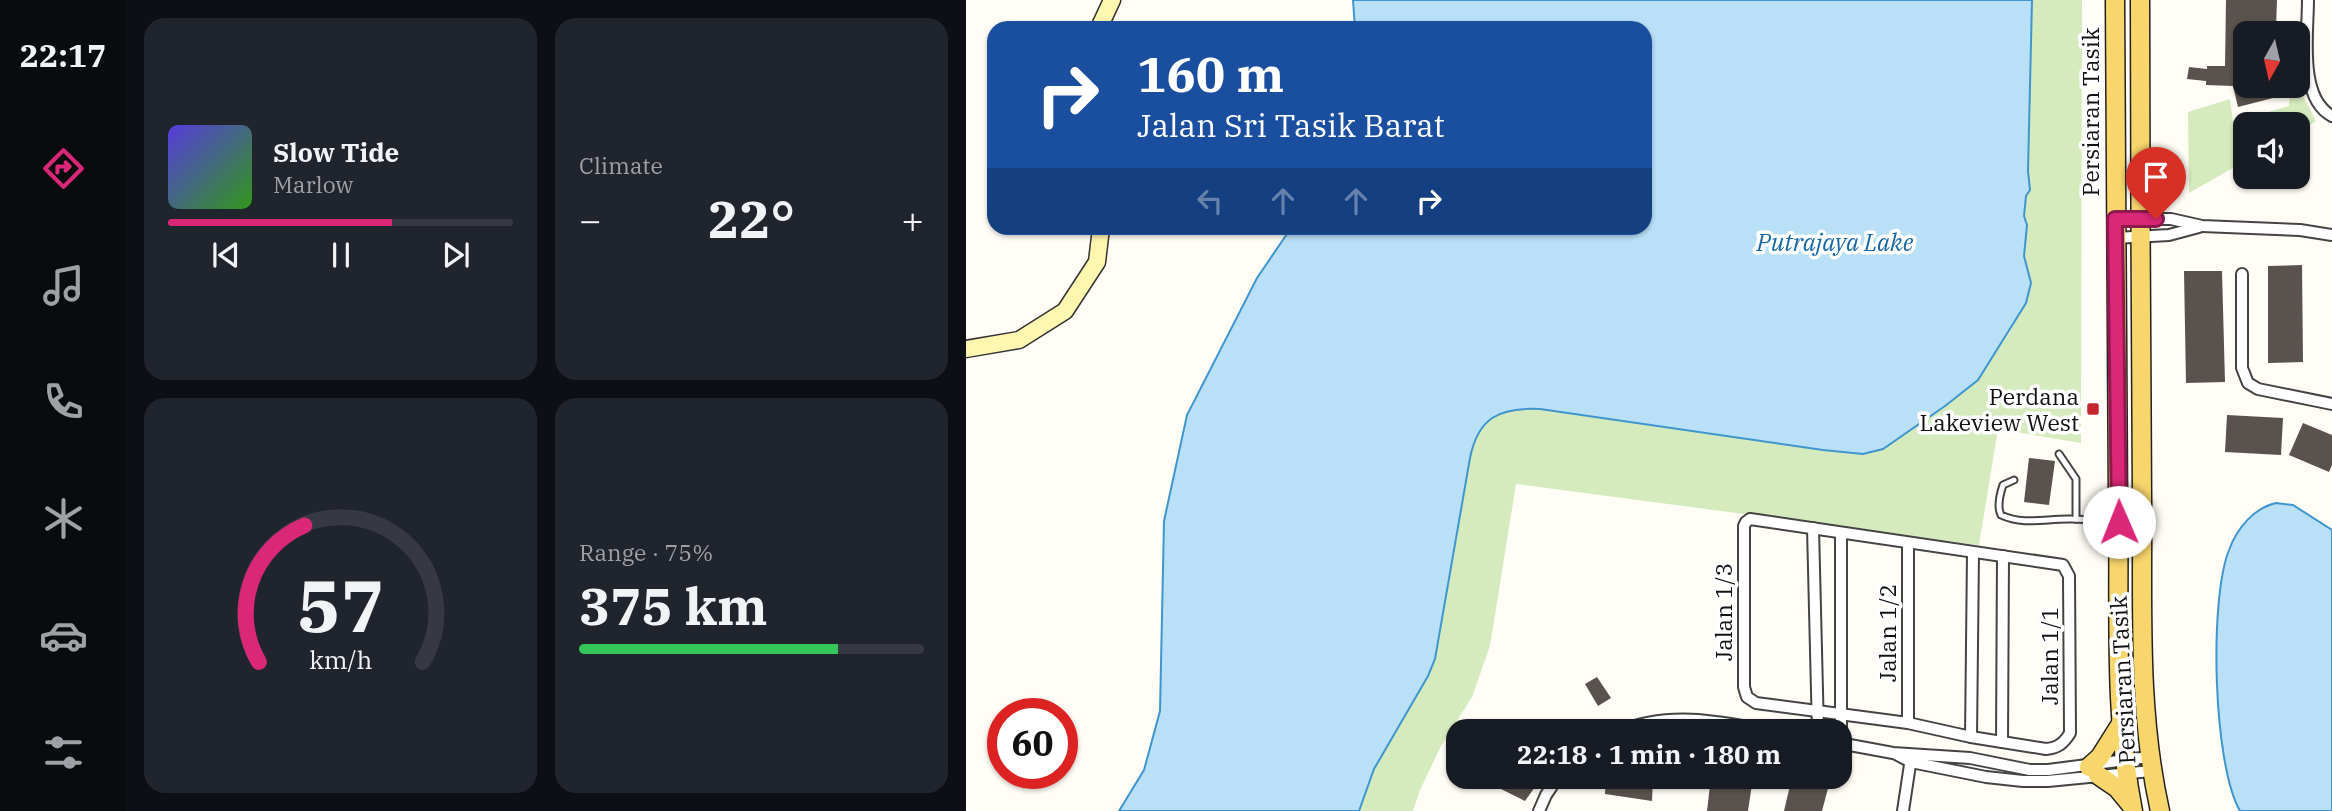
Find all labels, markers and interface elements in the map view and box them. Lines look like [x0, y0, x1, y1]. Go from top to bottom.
north arrow [2233, 21, 2310, 98]
map controls [2233, 21, 2310, 189]
street label: Persiaran Tasik [2075, 27, 2105, 196]
text: 22:17 [20, 34, 106, 76]
text: 160 m [1137, 42, 1284, 105]
icon: right [1022, 49, 1113, 140]
text: Jalan Sri Tasik Barat [1137, 104, 1445, 146]
button: sound [2233, 112, 2310, 189]
text: Slow Tide [273, 135, 399, 169]
icon: directions [39, 144, 88, 193]
pin [2126, 147, 2186, 219]
text: Climate [579, 150, 663, 180]
icon: arrive [2137, 158, 2175, 196]
text: Marlow [273, 169, 353, 199]
icon: left [1191, 182, 1229, 220]
icon: ahead [1264, 182, 1302, 220]
icon: ahead [1337, 182, 1375, 220]
icon: right [1410, 182, 1448, 220]
text: 22° [708, 185, 795, 252]
text: − [579, 195, 602, 244]
text: + [901, 195, 924, 244]
water label: Putrajaya Lake [1756, 226, 1914, 258]
icon: previous [207, 236, 245, 274]
icon: pause [322, 236, 360, 274]
icon: next [437, 236, 475, 274]
icon: music [39, 261, 88, 310]
icon: phone [39, 377, 88, 426]
place label: Perdana Lakeview West [1920, 381, 2079, 437]
marker: Perdana Lakeview West [2085, 401, 2101, 417]
position arrow [2082, 485, 2156, 559]
icon: climate [39, 494, 88, 543]
text: Range · 75% [579, 537, 713, 567]
text: 57 [297, 557, 384, 652]
street label: Jalan 1/3 [1708, 563, 1738, 661]
text: 375 km [579, 572, 768, 639]
street label: Jalan 1/2 [1872, 584, 1902, 682]
street label: Persiaran Tasik [2103, 594, 2141, 765]
street label: Jalan 1/1 [2034, 607, 2064, 705]
icon: car [39, 611, 88, 660]
text: km/h [309, 642, 372, 675]
speed limit sign: 60 [987, 698, 1078, 789]
icon: filters [39, 728, 88, 777]
text: 22:18 · 1 min · 180 m [1517, 737, 1781, 771]

